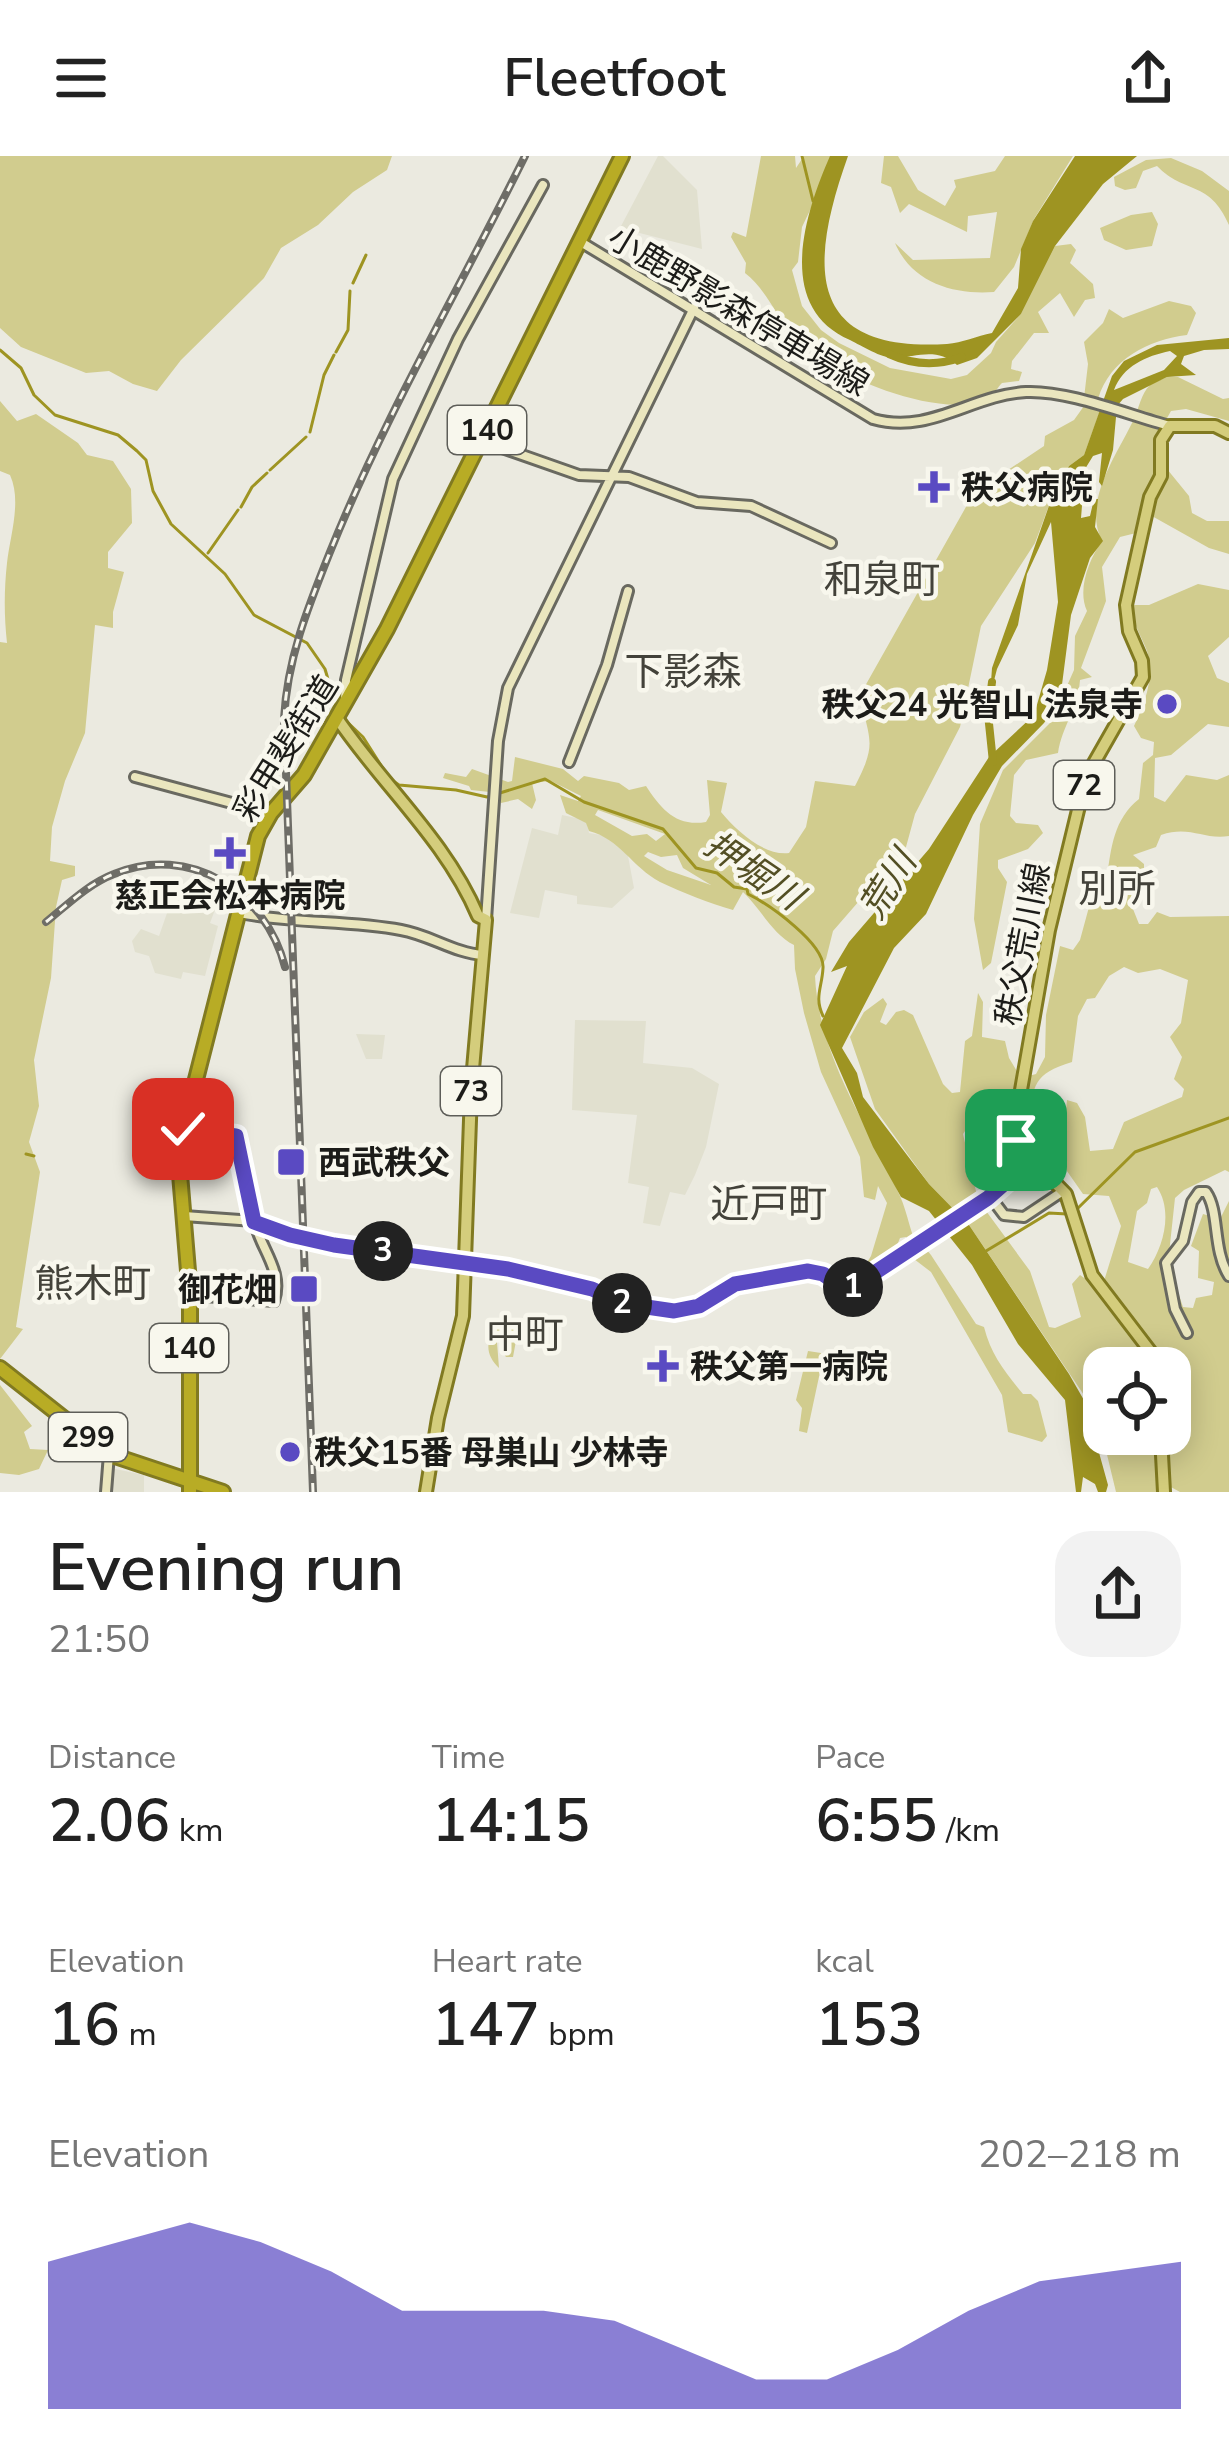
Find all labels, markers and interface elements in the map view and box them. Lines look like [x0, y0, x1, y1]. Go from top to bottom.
text: Fleetfoot [503, 41, 726, 115]
icon: menu [48, 45, 114, 111]
icon: share [1115, 45, 1181, 111]
street label: 小鹿野影森停車場線 [599, 216, 877, 407]
road number: 140 [448, 406, 526, 454]
place label: 秩父病院 [961, 466, 1093, 511]
marker: 秩父病院 [918, 471, 950, 503]
district label: 和泉町 [823, 554, 941, 607]
district label: 下影森 [624, 646, 742, 699]
street label: 彩甲斐街道 [223, 667, 349, 831]
place label: 秩父24 光智山 法泉寺 [822, 683, 1143, 728]
marker: 秩父24 光智山 法泉寺 [1154, 691, 1180, 717]
road number: 72 [1054, 761, 1114, 809]
water label: 押堀川 [695, 821, 815, 924]
marker: 慈正会松本病院 [214, 837, 246, 869]
water label: 荒川 [848, 838, 930, 928]
street label: 秩父荒川線 [986, 859, 1061, 1030]
district label: 別所 [1078, 863, 1156, 916]
place label: 慈正会松本病院 [115, 874, 346, 919]
road number: 73 [441, 1067, 501, 1115]
pin [132, 1078, 234, 1180]
pin [965, 1089, 1067, 1191]
icon: check [150, 1096, 216, 1162]
icon: arrive [983, 1107, 1049, 1173]
place label: 西武秩父 [318, 1141, 450, 1186]
marker: 西武秩父 [275, 1146, 307, 1178]
district label: 近戸町 [710, 1178, 828, 1231]
pin: 3 [353, 1221, 413, 1281]
text: 3 [373, 1228, 393, 1273]
pin: 1 [823, 1257, 883, 1317]
district label: 熊木町 [34, 1258, 152, 1311]
text: 1 [843, 1264, 863, 1309]
place label: 御花畑 [178, 1268, 277, 1313]
marker: 御花畑 [288, 1273, 320, 1305]
pin: 2 [592, 1273, 652, 1333]
text: 2 [612, 1280, 632, 1325]
district label: 中町 [486, 1309, 564, 1362]
road number: 140 [150, 1324, 228, 1372]
place label: 秩父第一病院 [690, 1345, 888, 1390]
map controls [1083, 1347, 1191, 1455]
button: locate [1083, 1347, 1191, 1455]
marker: 秩父第一病院 [647, 1350, 679, 1382]
road number: 299 [49, 1413, 127, 1461]
place label: 秩父15番 母巣山 少林寺 [314, 1431, 668, 1476]
marker: 秩父15番 母巣山 少林寺 [277, 1439, 303, 1465]
text: Evening run [48, 1523, 404, 1613]
button: share [1055, 1531, 1181, 1657]
text: 21:50 [48, 1613, 151, 1666]
text: Distance [48, 1735, 176, 1780]
text: Time [432, 1735, 505, 1780]
text: Pace [815, 1735, 885, 1780]
text: 2.06 [48, 1780, 170, 1862]
text: 14:15 [432, 1780, 590, 1862]
text: 6:55 [815, 1780, 938, 1862]
text: km [170, 1808, 223, 1853]
text: /km [938, 1808, 1000, 1853]
text: Elevation [48, 1939, 185, 1984]
text: Heart rate [432, 1939, 583, 1984]
text: kcal [815, 1939, 874, 1984]
text: 16 [48, 1984, 120, 2066]
text: 147 [432, 1984, 540, 2066]
text: 153 [815, 1984, 923, 2066]
text: m [120, 2012, 157, 2057]
text: bpm [540, 2012, 615, 2057]
text: Elevation [48, 2128, 209, 2181]
text: 202–218 m [978, 2128, 1181, 2181]

